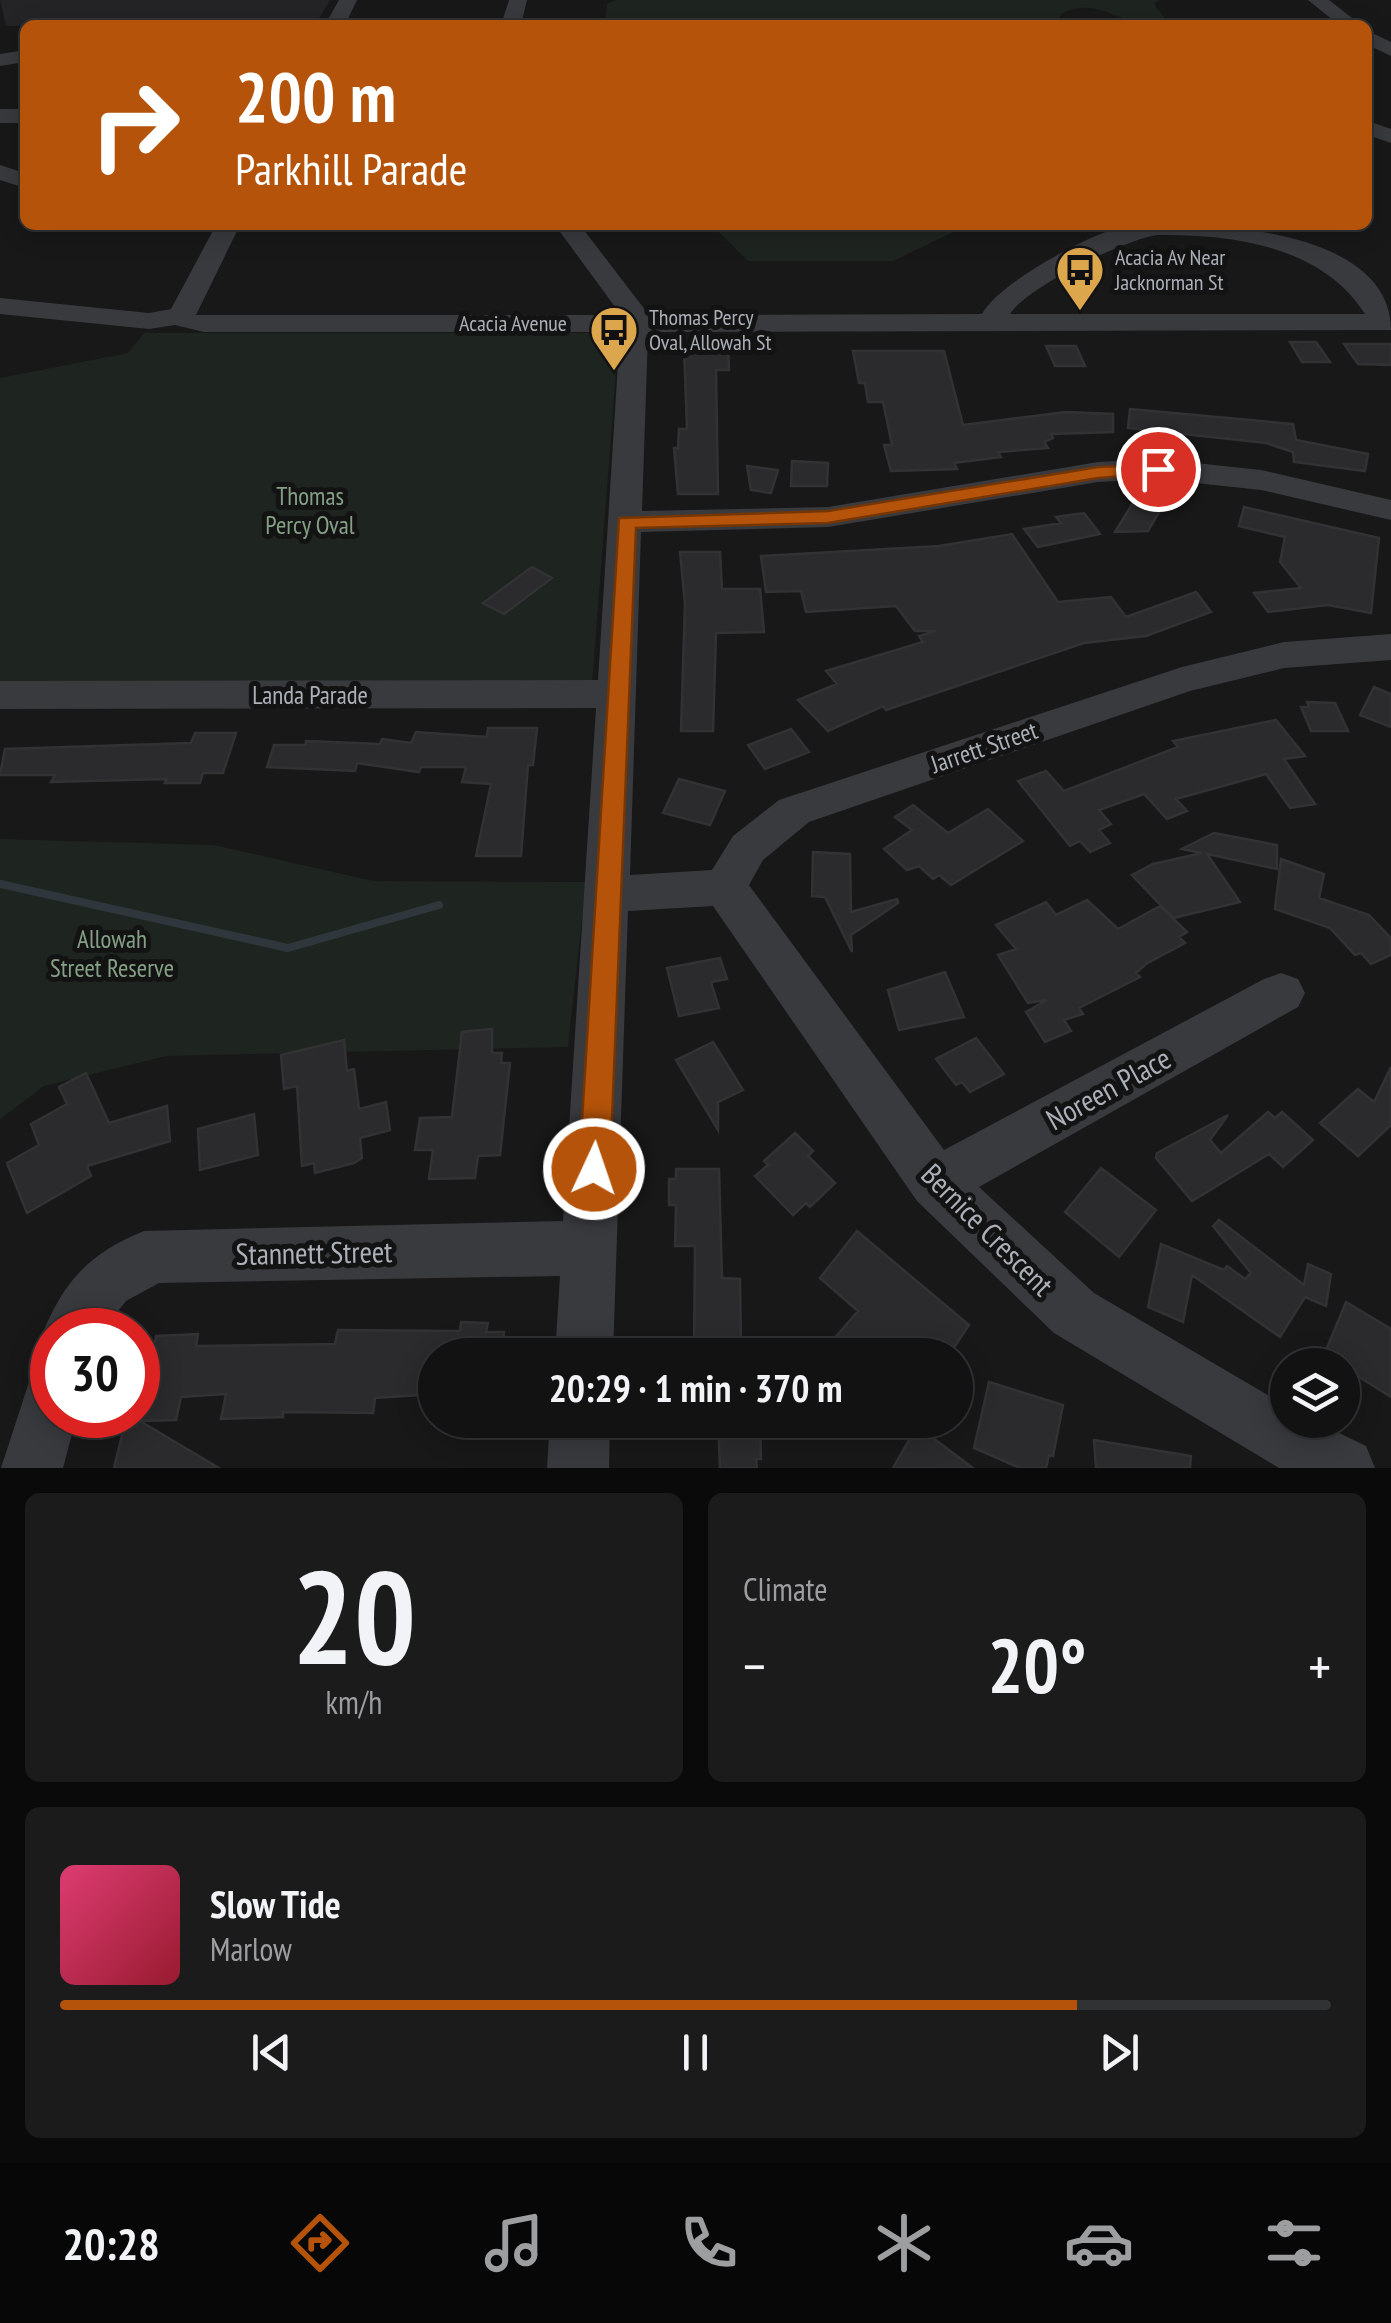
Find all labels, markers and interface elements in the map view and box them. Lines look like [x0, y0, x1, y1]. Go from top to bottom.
text: 200 m [235, 51, 396, 141]
icon: right [70, 60, 200, 190]
text: Parkhill Parade [235, 139, 467, 197]
place label: Acacia Av Near Jacknorman St [1114, 243, 1225, 296]
bus stop icon: Acacia Av Near Jacknorman St [1054, 244, 1106, 312]
place label: Thomas Percy Oval, Allowah St [649, 303, 772, 356]
bus stop icon: Thomas Percy Oval, Allowah St [588, 304, 640, 372]
street label: Acacia Avenue [459, 309, 567, 337]
pin [1116, 427, 1201, 512]
icon: arrive [1131, 442, 1186, 497]
park label: Thomas Percy Oval [265, 480, 355, 541]
street label: Landa Parade [252, 679, 368, 711]
street label: Jarrett Street [925, 714, 1042, 781]
park label: Allowah Street Reserve [50, 923, 174, 984]
street label: Noreen Place [1039, 1038, 1177, 1138]
position arrow [542, 1117, 646, 1221]
street label: Bernice Crescent [914, 1155, 1063, 1304]
street label: Stannett Street [235, 1231, 393, 1273]
speed limit sign: 30 [30, 1308, 160, 1438]
map controls [1270, 1348, 1360, 1438]
button: layers [1270, 1348, 1360, 1438]
text: 20:29 · 1 min · 370 m [549, 1363, 842, 1412]
text: 20 [292, 1532, 416, 1700]
text: Climate [743, 1568, 827, 1610]
text: 20° [987, 1617, 1087, 1714]
text: − [743, 1630, 766, 1701]
text: + [1308, 1630, 1331, 1701]
text: km/h [326, 1681, 382, 1723]
text: Slow Tide [210, 1879, 341, 1928]
text: Marlow [210, 1928, 292, 1970]
icon: previous [244, 2025, 299, 2080]
icon: pause [668, 2025, 723, 2080]
icon: next [1092, 2025, 1147, 2080]
icon: directions [285, 2208, 355, 2278]
icon: music [479, 2208, 549, 2278]
icon: phone [674, 2208, 744, 2278]
icon: climate [869, 2208, 939, 2278]
icon: car [1064, 2208, 1134, 2278]
icon: filters [1259, 2208, 1329, 2278]
text: 20:28 [62, 2214, 160, 2272]

